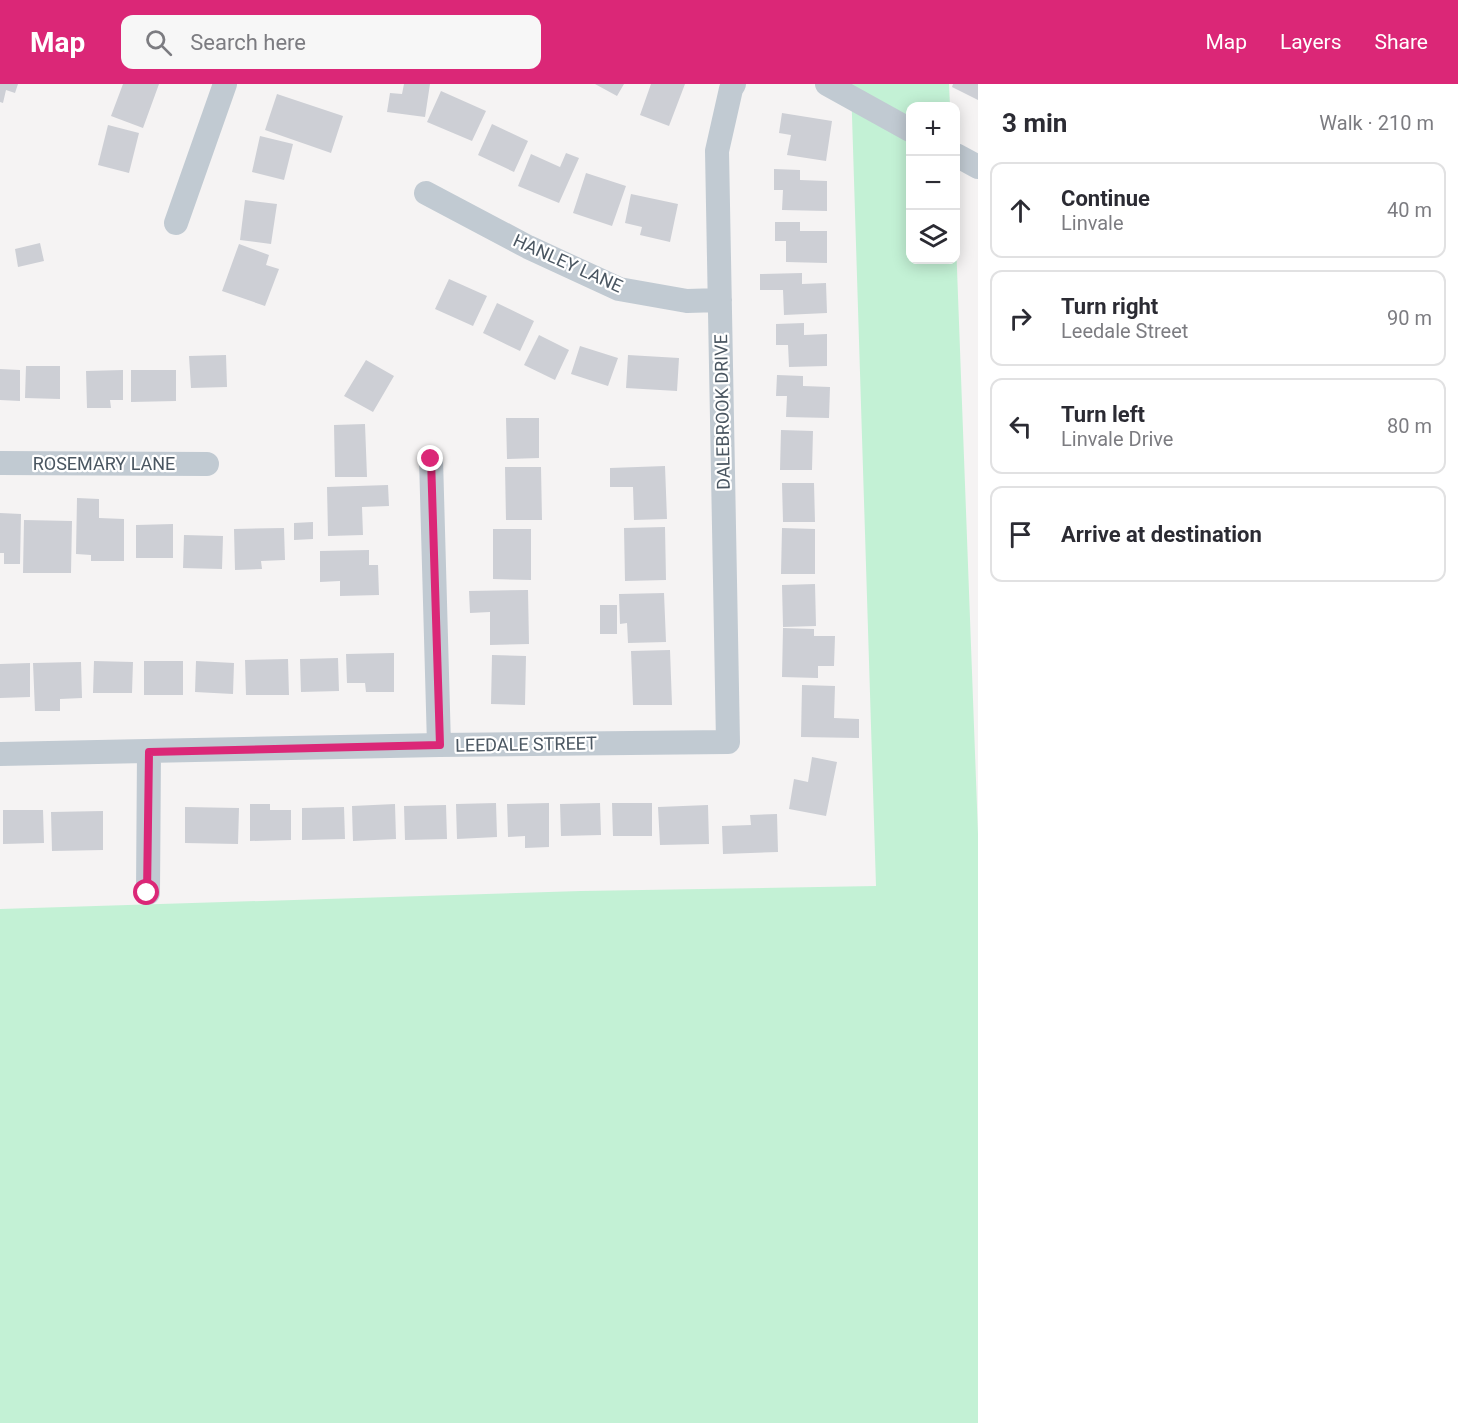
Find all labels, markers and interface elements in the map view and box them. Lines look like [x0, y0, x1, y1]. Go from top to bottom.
search box [121, 15, 541, 69]
text: Map [30, 26, 85, 59]
icon: search [142, 26, 175, 59]
text: Search here [190, 30, 306, 55]
text: Map [1205, 30, 1247, 54]
text: Layers [1280, 30, 1341, 54]
text: Share [1374, 30, 1428, 54]
map controls [906, 102, 960, 264]
button: + [906, 102, 960, 156]
text: 3 min [1002, 108, 1067, 138]
text: Walk · 210 m [1319, 111, 1434, 135]
button: − [906, 156, 960, 210]
text: Continue [1061, 186, 1150, 211]
icon: ahead [1004, 194, 1037, 227]
text: 40 m [1387, 198, 1432, 222]
button: layers [906, 210, 960, 264]
text: Linvale [1061, 211, 1124, 235]
street label: HANLEY LANE [510, 230, 626, 296]
text: Turn right [1061, 294, 1158, 319]
icon: right [1004, 302, 1037, 335]
text: 90 m [1387, 306, 1432, 330]
text: Leedale Street [1061, 319, 1188, 343]
street label: DALEBROOK DRIVE [710, 334, 734, 490]
text: Turn left [1061, 402, 1145, 427]
icon: left [1004, 410, 1037, 443]
text: 80 m [1387, 414, 1432, 438]
text: Linvale Drive [1061, 427, 1173, 451]
route end [417, 445, 443, 471]
street label: ROSEMARY LANE [33, 453, 175, 474]
icon: arrive [1004, 518, 1037, 551]
text: Arrive at destination [1061, 522, 1262, 547]
street label: LEEDALE STREET [455, 732, 597, 756]
route start [133, 879, 159, 905]

